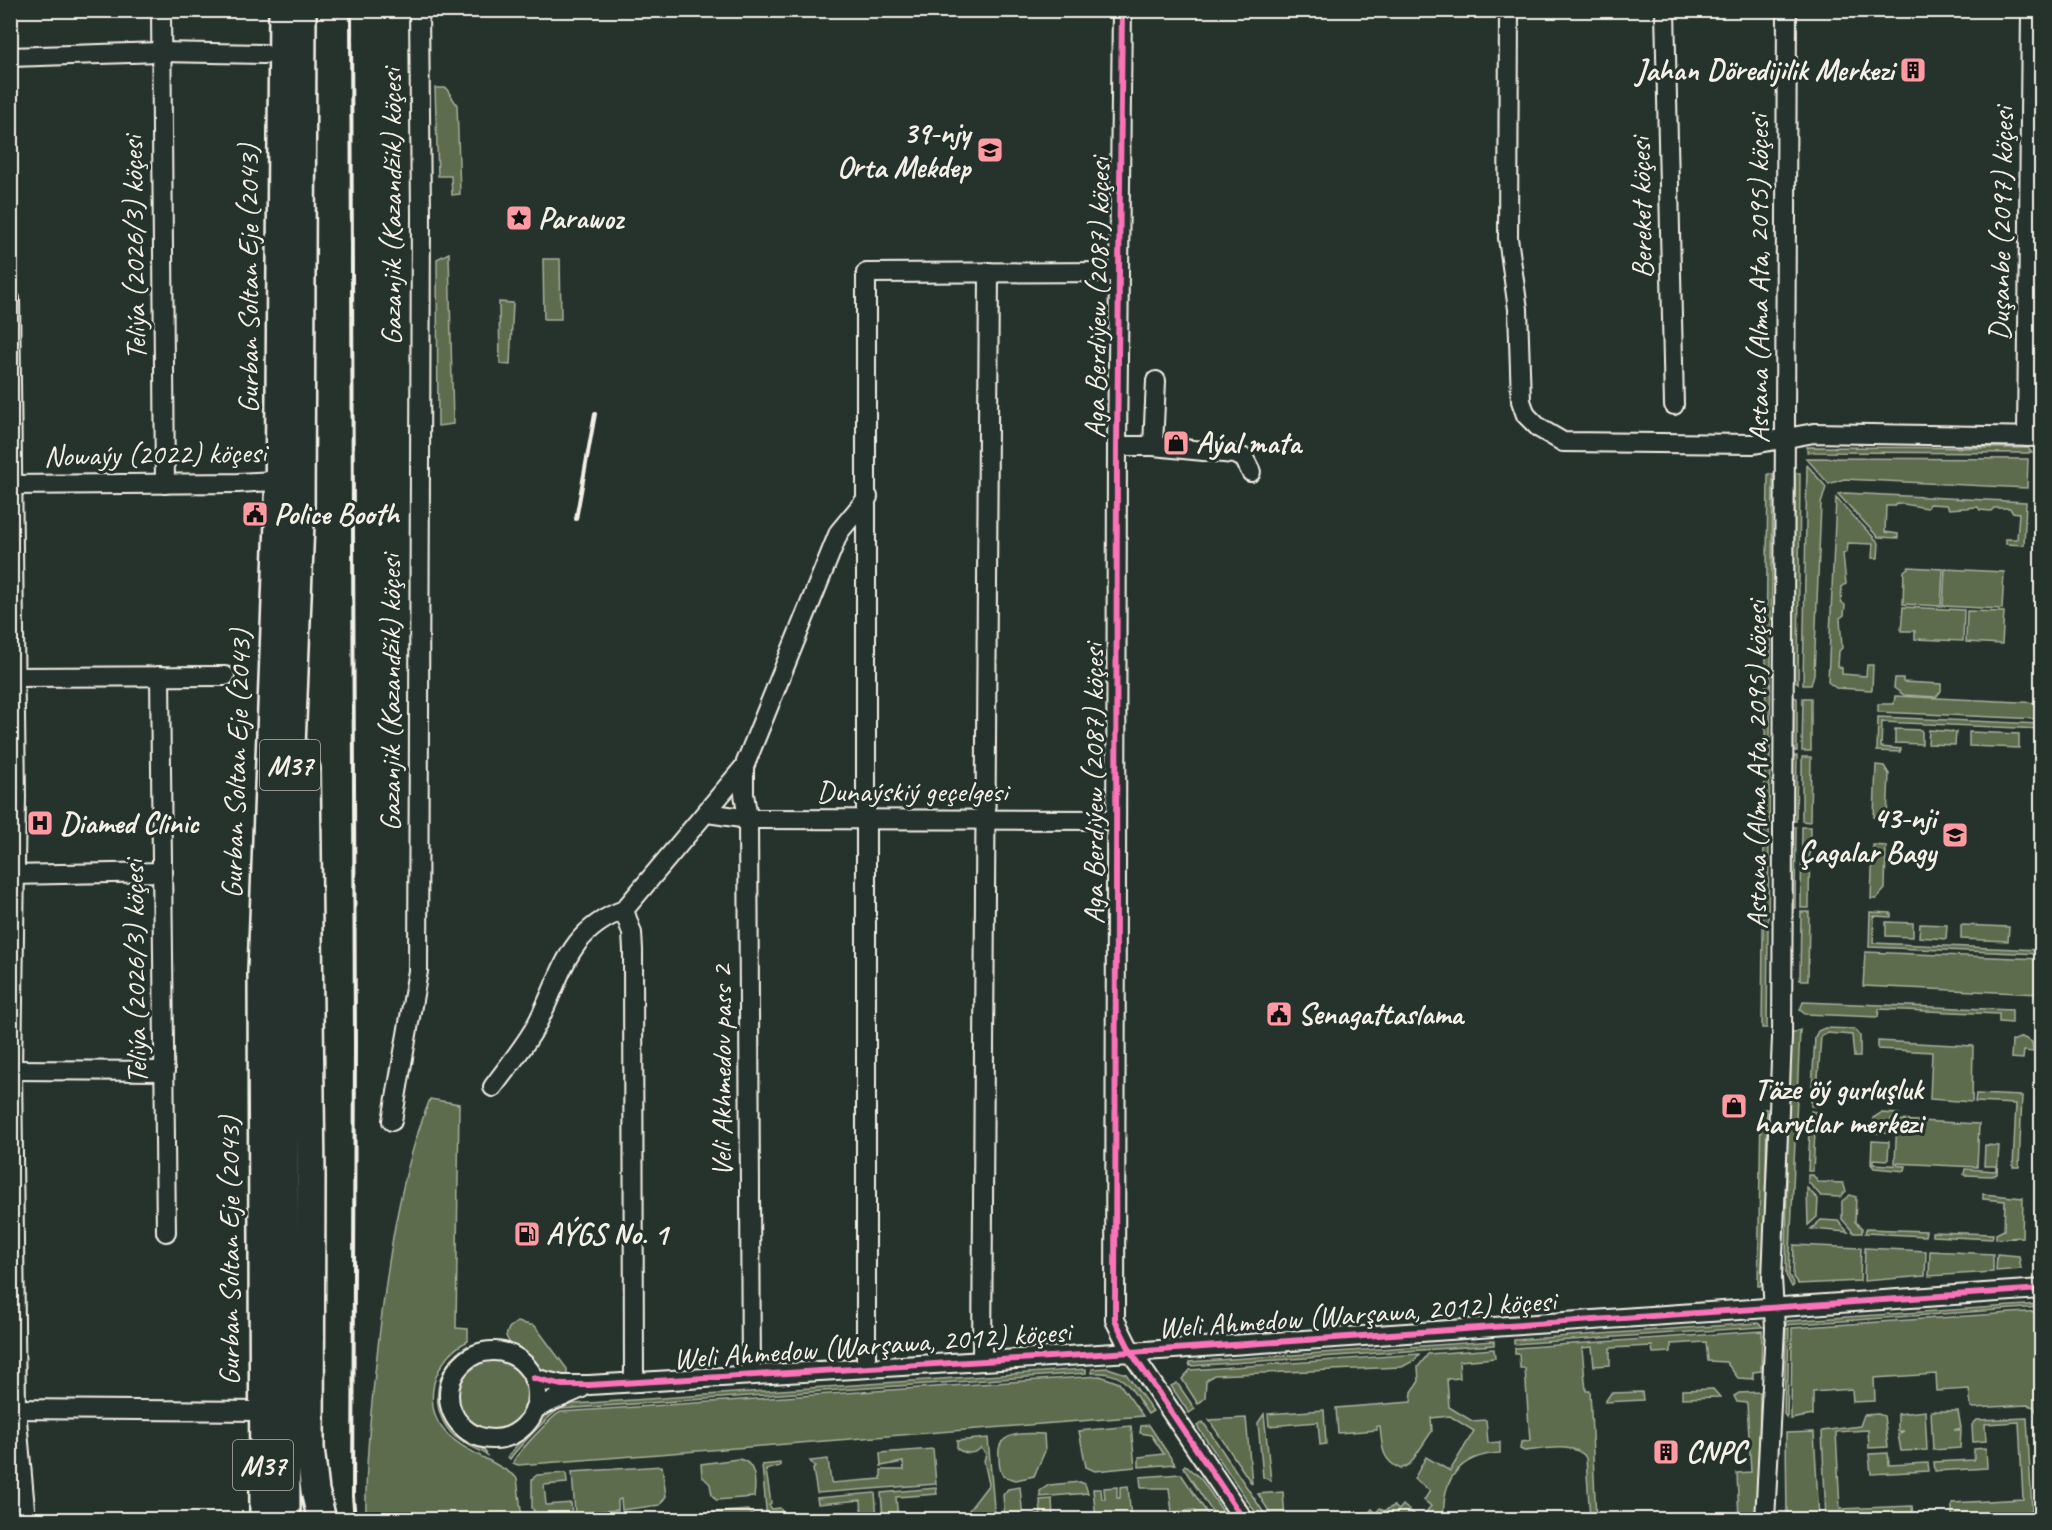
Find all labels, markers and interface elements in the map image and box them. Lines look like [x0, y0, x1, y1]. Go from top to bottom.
place label: Jahan Döredijilik Merkezi [1634, 51, 1898, 89]
building icon: Jahan Döredijilik Merkezi [1898, 55, 1928, 85]
street label: Gazanjik (Kazandžik) köçesi [372, 65, 410, 346]
street label: Duşanbe (2097) köçesi [1980, 103, 2022, 341]
street label: Astana (Alma Ata, 2095) köçesi [1739, 111, 1777, 443]
place label: 39-njy Orta Mekdep [837, 114, 973, 186]
street label: Teliýa (2026/3) köçesi [113, 132, 155, 361]
street label: Bereket köçesi [1621, 134, 1661, 279]
school or university icon: 39-njy Orta Mekdep [975, 135, 1005, 165]
street label: Gurban Soltan Eje (2043) [229, 142, 267, 414]
street label: Aga Berdiýew (2087) köçesi [1076, 154, 1119, 439]
place label: Parawoz [538, 199, 626, 237]
place icon: Parawoz [504, 203, 534, 233]
place label: Aýal mata [1196, 424, 1303, 462]
shop icon: Aýal mata [1161, 428, 1191, 458]
street label: Nowaýy (2022) köçesi [43, 433, 270, 475]
place label: Police Booth [274, 495, 401, 533]
public building icon: Police Booth [240, 499, 270, 529]
street label: Gazanjik (Kazandžik) köçesi [371, 551, 409, 832]
street label: Astana (Alma Ata, 2095) köçesi [1737, 597, 1775, 929]
street label: Gurban Soltan Eje (2043) [212, 627, 260, 899]
street label: Aga Berdiýew (2087) köçesi [1074, 640, 1112, 925]
road number: M37 [260, 740, 320, 790]
street label: Dunaýskiý geçelgesi [817, 772, 1011, 810]
place label: 43-nji Çagalar Bagy [1799, 799, 1940, 872]
place label: Diamed Clinic [60, 804, 200, 842]
hospital icon: Diamed Clinic [25, 808, 55, 838]
school or university icon: 43-nji Çagalar Bagy [1940, 820, 1970, 850]
street label: Teliýa (2026/3) köçesi [114, 856, 156, 1085]
street label: Veli Akhmedov pass 2 [702, 962, 740, 1177]
place label: Senagattaslama [1298, 995, 1465, 1033]
public building icon: Senagattaslama [1264, 999, 1294, 1029]
place label: Täze öý gurluşluk harytlar merkezi [1754, 1070, 1927, 1142]
shop icon: Täze öý gurluşluk harytlar merkezi [1719, 1091, 1749, 1121]
street label: Gurban Soltan Eje (2043) [210, 1114, 248, 1386]
place label: AÝGS No. 1 [546, 1215, 671, 1253]
fuel station icon: AÝGS No. 1 [512, 1219, 542, 1249]
street label: Weli Ahmedow (Warşawa, 2012) köçesi [1157, 1281, 1560, 1347]
street label: Weli Ahmedow (Warşawa, 2012) köçesi [672, 1312, 1075, 1378]
place label: CNPC [1686, 1433, 1749, 1471]
building icon: CNPC [1651, 1437, 1681, 1467]
road number: M37 [233, 1440, 293, 1490]

